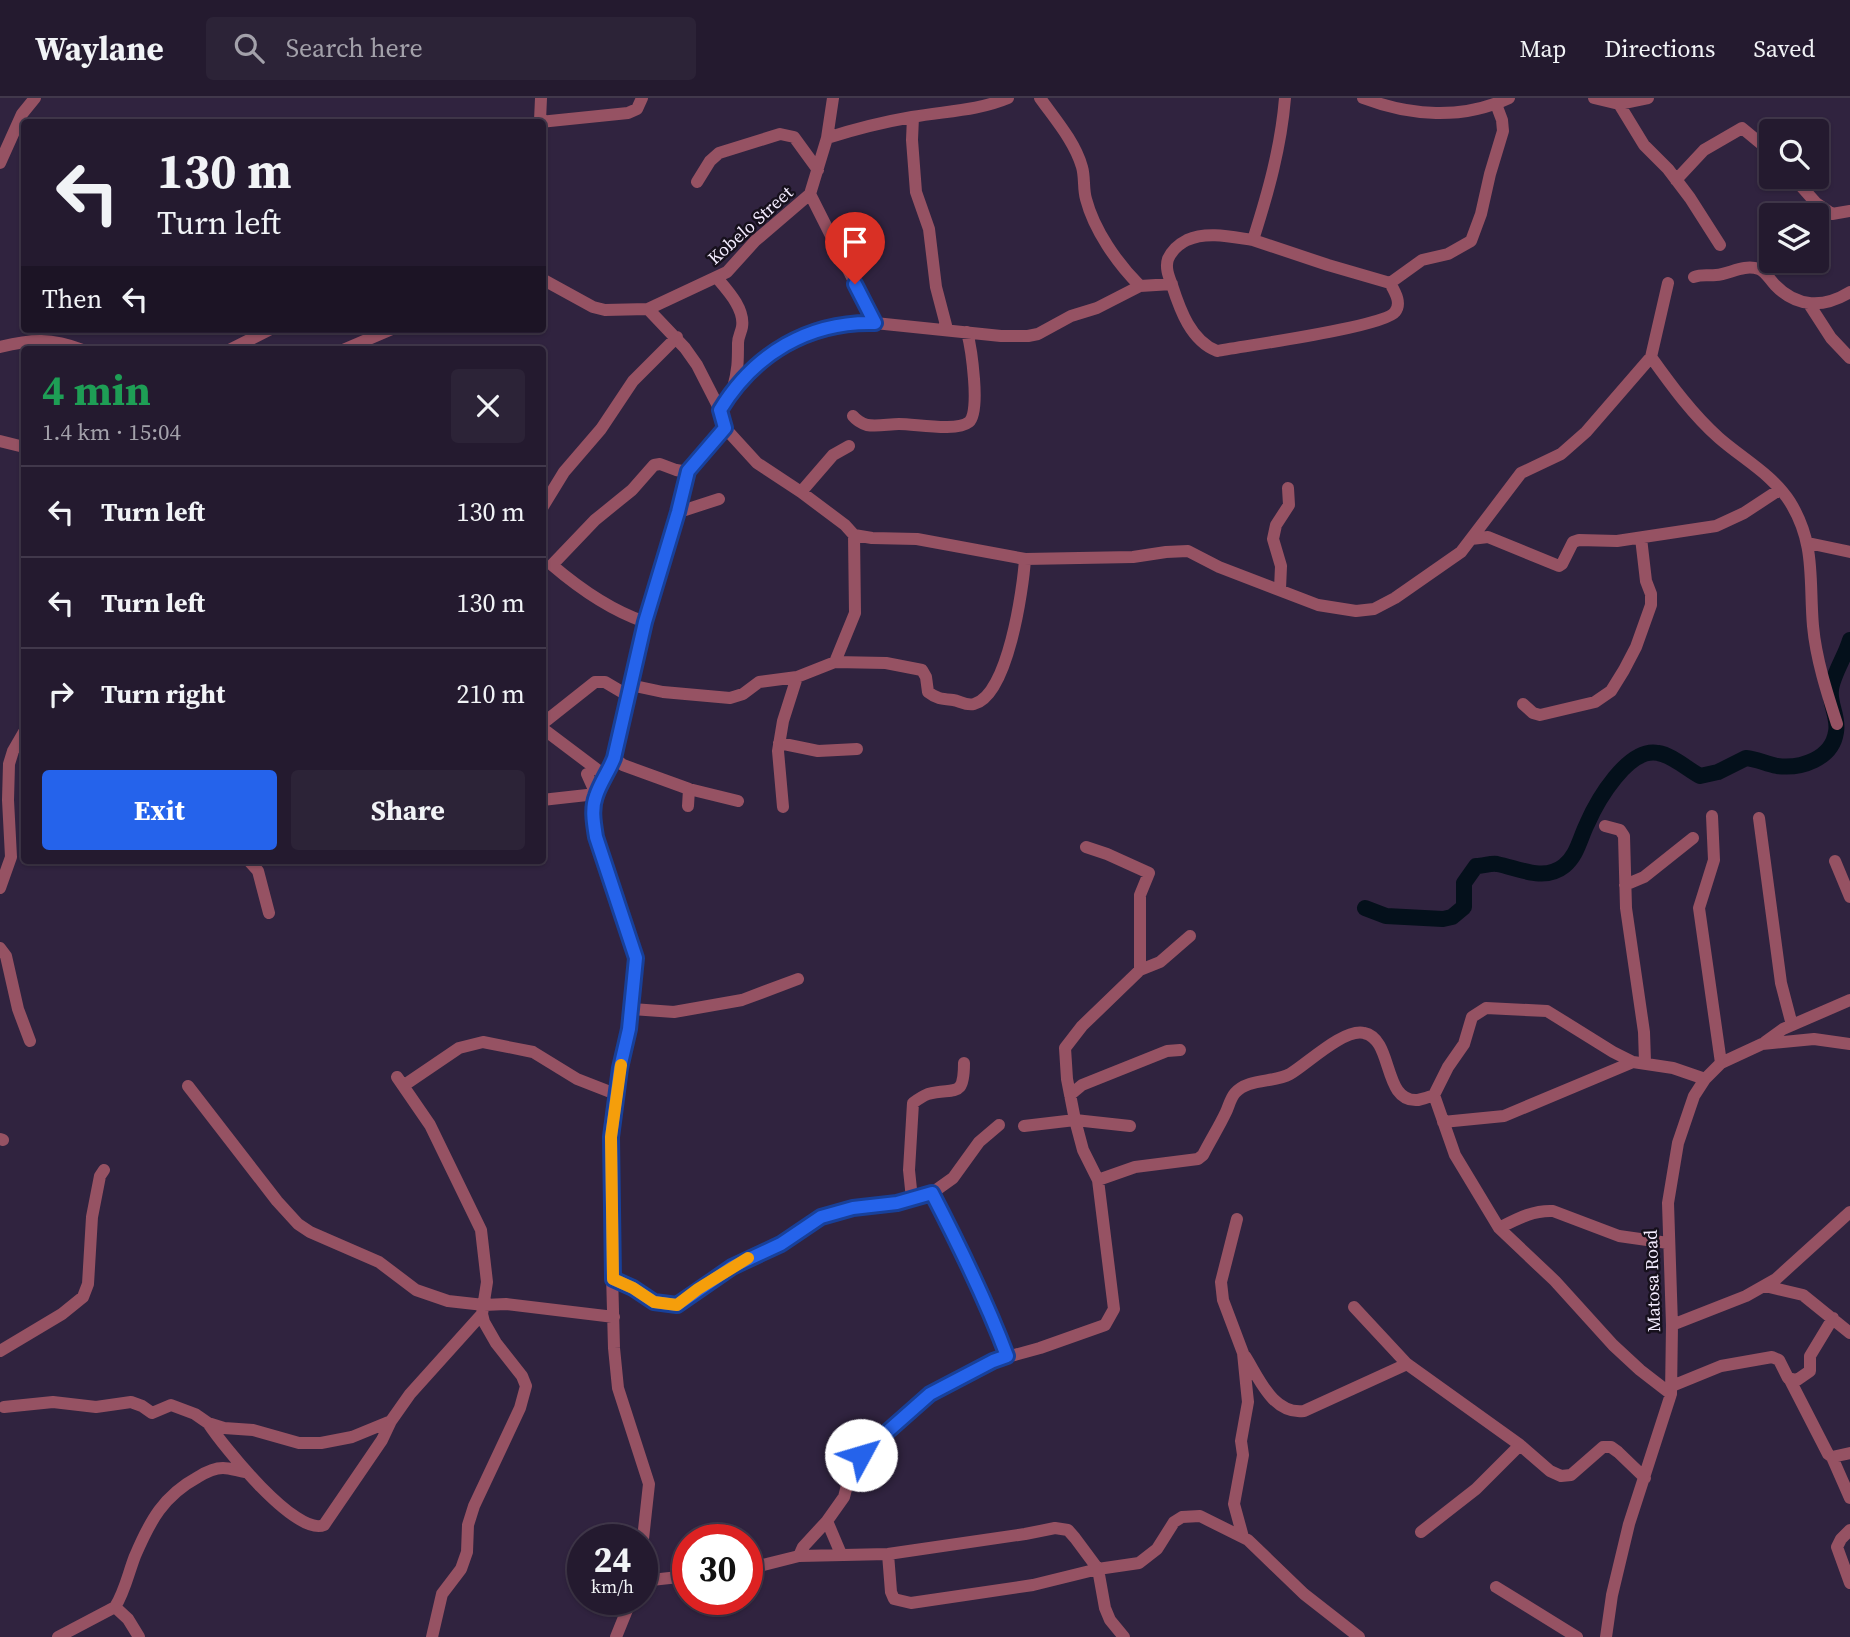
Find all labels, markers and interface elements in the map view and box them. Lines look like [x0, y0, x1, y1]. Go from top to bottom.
search box [206, 17, 696, 80]
text: Waylane [35, 26, 164, 71]
icon: search [230, 29, 268, 67]
text: Search here [286, 30, 423, 66]
text: Map [1519, 32, 1566, 65]
text: Directions [1604, 32, 1715, 65]
text: Saved [1753, 32, 1815, 65]
map controls [1759, 119, 1829, 273]
button: search [1759, 119, 1829, 189]
text: 130 m [157, 137, 292, 204]
icon: left [42, 147, 133, 238]
street label: Kobelo Street [702, 180, 798, 270]
text: Turn left [157, 201, 281, 245]
button: layers [1759, 203, 1829, 273]
pin [825, 212, 885, 284]
icon: arrive [836, 223, 874, 261]
icon: left [116, 280, 154, 318]
text: Then [42, 281, 102, 317]
text: 4 min [42, 361, 151, 419]
button: close [451, 369, 525, 443]
text: 1.4 km · 15:04 [42, 416, 181, 448]
icon: left [42, 493, 80, 531]
text: Turn left [101, 494, 205, 530]
text: 130 m [457, 494, 525, 530]
icon: left [42, 584, 80, 622]
text: Turn left [101, 585, 205, 621]
text: 130 m [457, 585, 525, 621]
icon: right [42, 675, 80, 713]
text: Turn right [101, 676, 225, 712]
text: 210 m [457, 676, 525, 712]
button: Exit [42, 770, 277, 850]
button: Share [291, 770, 525, 850]
street label: Matosa Road [1638, 1229, 1666, 1333]
position arrow [824, 1418, 898, 1492]
speed limit sign: 30 [672, 1524, 763, 1615]
text: 24 [594, 1536, 631, 1584]
text: km/h [591, 1574, 634, 1599]

